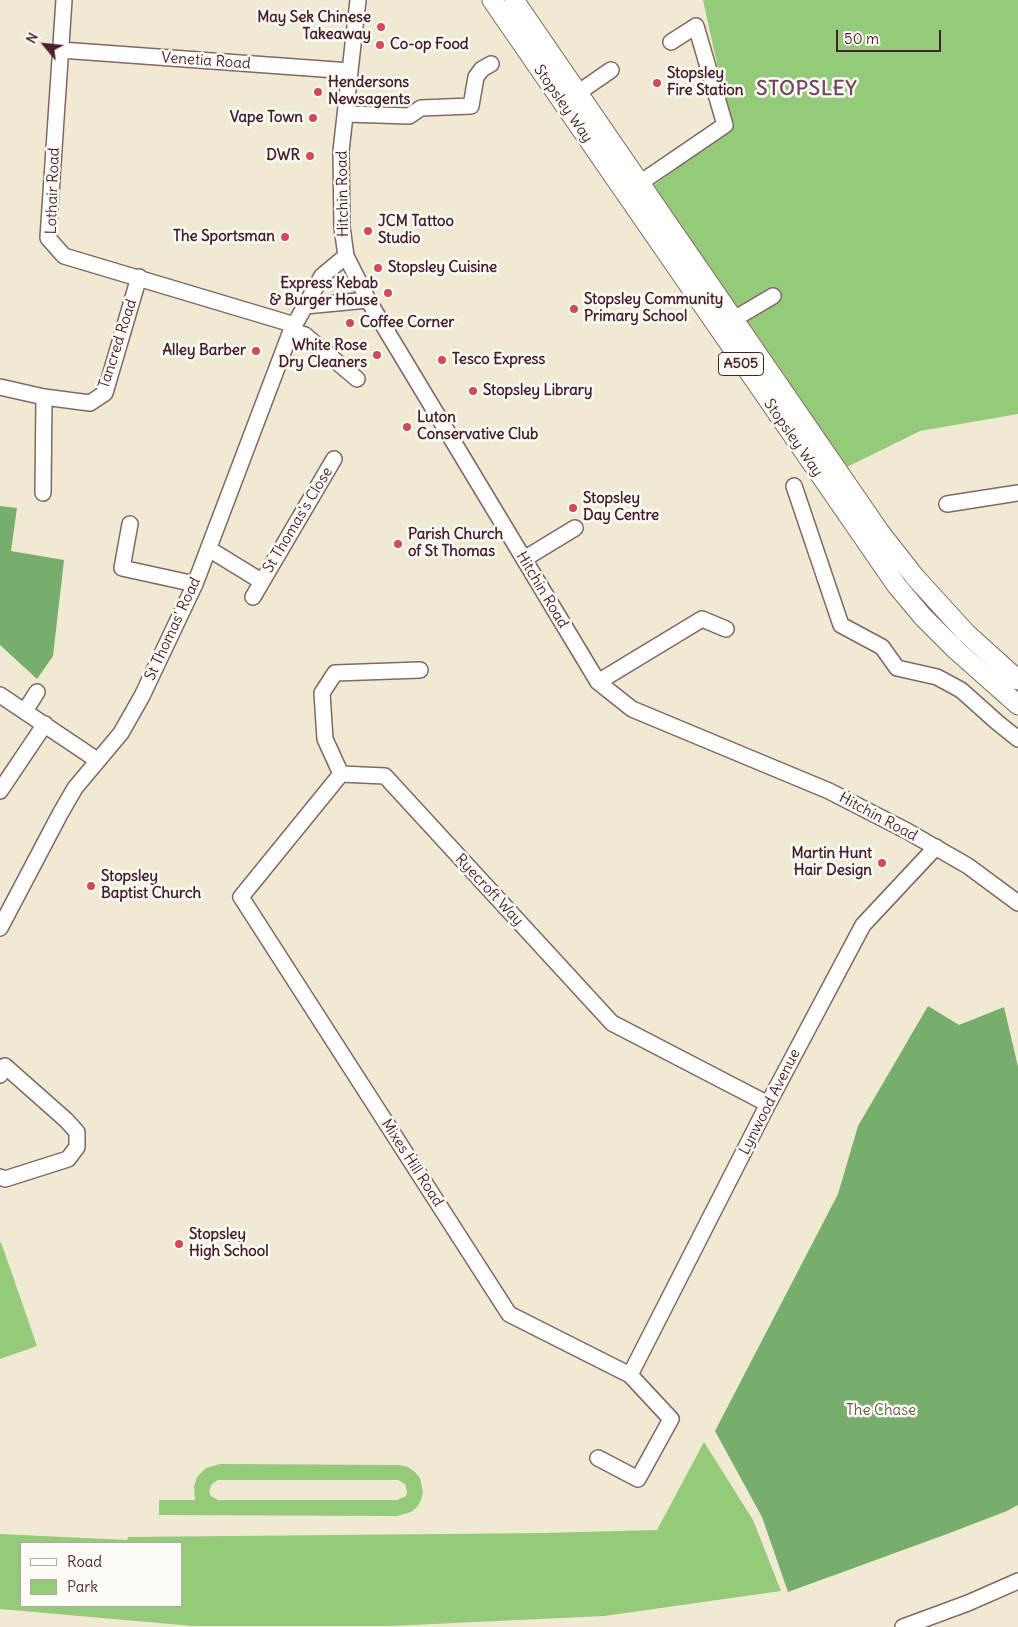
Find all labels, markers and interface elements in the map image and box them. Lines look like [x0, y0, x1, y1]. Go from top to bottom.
place label: May Sek Chinese Takeaway [257, 9, 371, 44]
north arrow [20, 20, 70, 70]
scale bar [838, 20, 943, 52]
marker: May Sek Chinese Takeaway [375, 21, 387, 33]
text: N [22, 29, 42, 46]
text: 50 m [844, 29, 879, 48]
place label: Co-op Food [390, 36, 469, 54]
marker: Co-op Food [374, 39, 386, 51]
street label: Venetia Road [161, 49, 251, 73]
street label: Stopsley Way [530, 62, 596, 146]
place label: Stopsley Fire Station [667, 65, 743, 100]
place label: Hendersons Newsagents [328, 74, 410, 109]
marker: Stopsley Fire Station [651, 77, 663, 89]
district label: STOPSLEY [755, 77, 859, 101]
marker: Hendersons Newsagents [312, 86, 324, 98]
place label: Vape Town [230, 109, 303, 127]
marker: Vape Town [307, 112, 319, 124]
street label: Lothair Road [42, 147, 64, 235]
place label: DWR [266, 147, 300, 165]
marker: DWR [304, 150, 316, 162]
street label: Hitchin Road [333, 151, 353, 237]
place label: JCM Tattoo Studio [378, 213, 454, 248]
marker: JCM Tattoo Studio [362, 225, 374, 237]
place label: The Sportsman [173, 228, 275, 246]
marker: The Sportsman [279, 231, 291, 243]
place label: Stopsley Cuisine [388, 259, 497, 277]
marker: Stopsley Cuisine [372, 262, 384, 274]
place label: Express Kebab & Burger House [269, 275, 378, 310]
marker: Express Kebab & Burger House [382, 287, 394, 299]
place label: Stopsley Community Primary School [584, 291, 723, 326]
street label: Tancred Road [95, 297, 141, 391]
marker: Stopsley Community Primary School [568, 303, 580, 315]
place label: Coffee Corner [360, 314, 454, 332]
marker: Coffee Corner [344, 317, 356, 329]
place label: White Rose Dry Cleaners [279, 337, 367, 372]
place label: Alley Barber [162, 342, 246, 360]
marker: Alley Barber [250, 345, 262, 357]
marker: White Rose Dry Cleaners [371, 349, 383, 361]
place label: Tesco Express [452, 351, 545, 369]
road number: A505 [718, 352, 764, 376]
marker: Tesco Express [436, 354, 448, 366]
place label: Stopsley Library [483, 382, 592, 400]
marker: Stopsley Library [467, 385, 479, 397]
street label: Stopsley Way [760, 396, 826, 480]
place label: Luton Conservative Club [417, 409, 538, 444]
marker: Luton Conservative Club [401, 421, 413, 433]
street label: St Thomas's Close [259, 464, 337, 576]
place label: Stopsley Day Centre [583, 490, 659, 525]
marker: Stopsley Day Centre [567, 502, 579, 514]
place label: Parish Church of St Thomas [408, 526, 503, 561]
marker: Parish Church of St Thomas [392, 538, 404, 550]
street label: Hitchin Road [512, 548, 572, 632]
street label: St Thomas' Road [141, 575, 205, 683]
street label: Hitchin Road [836, 789, 920, 845]
place label: Martin Hunt Hair Design [791, 845, 872, 880]
street label: Ryecroft Way [451, 850, 527, 930]
marker: Martin Hunt Hair Design [876, 857, 888, 869]
place label: Stopsley Baptist Church [101, 868, 201, 903]
marker: Stopsley Baptist Church [85, 880, 97, 892]
street label: Lynwood Avenue [736, 1046, 804, 1158]
street label: Mixes Hill Road [377, 1116, 447, 1210]
place label: Stopsley High School [189, 1226, 269, 1261]
marker: Stopsley High School [173, 1238, 185, 1250]
park label: The Chase [846, 1402, 916, 1420]
legend [20, 1542, 182, 1607]
text: Road [67, 1552, 102, 1571]
text: Park [67, 1577, 98, 1596]

